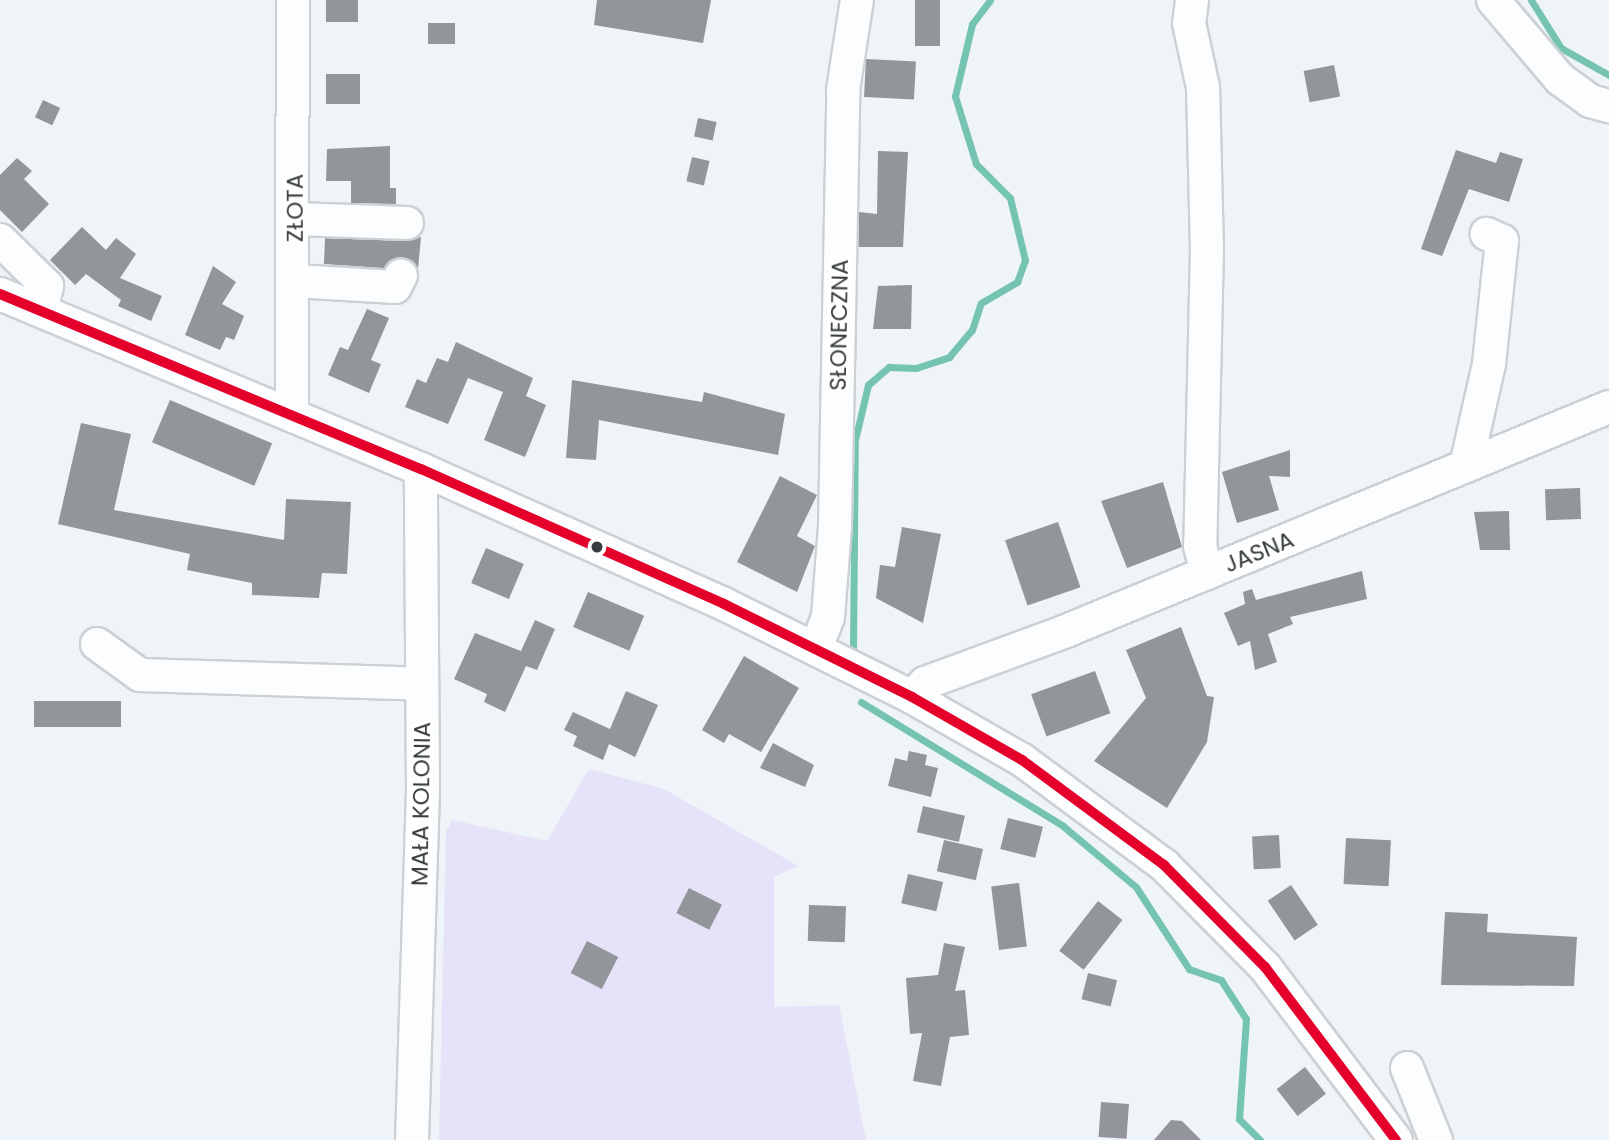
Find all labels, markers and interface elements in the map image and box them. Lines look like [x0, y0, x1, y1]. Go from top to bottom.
street label: ZŁOTA [281, 174, 309, 242]
street label: SŁONECZNA [824, 259, 854, 391]
street label: JASNA [1220, 526, 1298, 578]
unlabelled marker [590, 540, 604, 554]
street label: MAŁA KOLONIA [406, 722, 436, 886]

